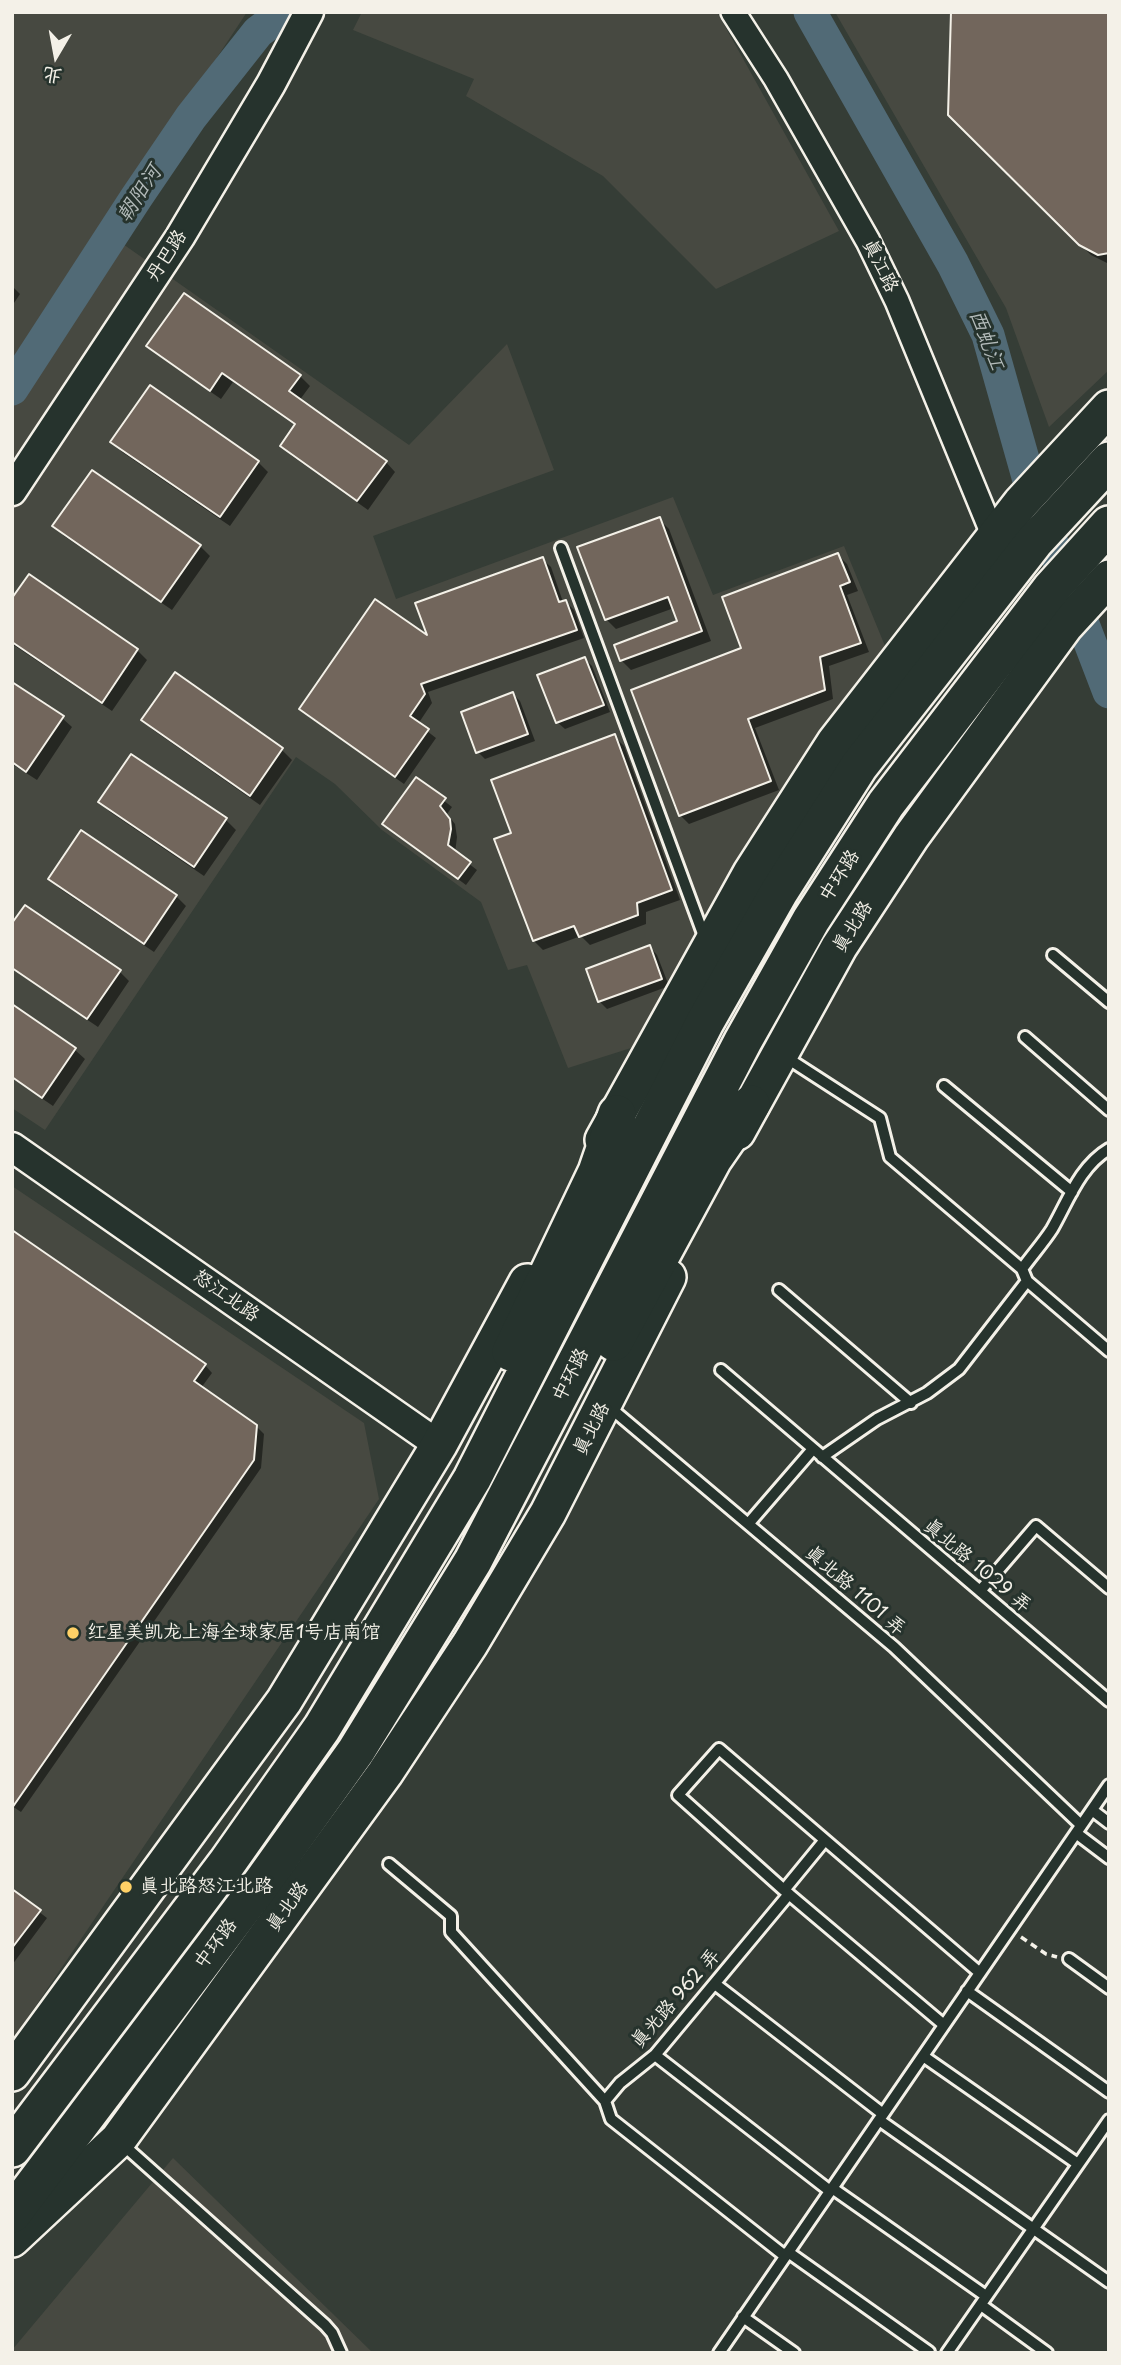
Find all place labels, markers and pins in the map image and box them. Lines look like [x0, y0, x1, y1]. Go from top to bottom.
place label: 红星美凯龙上海全球家居1号店南馆 [87, 1622, 381, 1644]
marker: 红星美凯龙上海全球家居1号店南馆 [65, 1625, 81, 1641]
place label: 真北路怒江北路 [140, 1876, 273, 1898]
marker: 真北路怒江北路 [118, 1879, 134, 1895]

